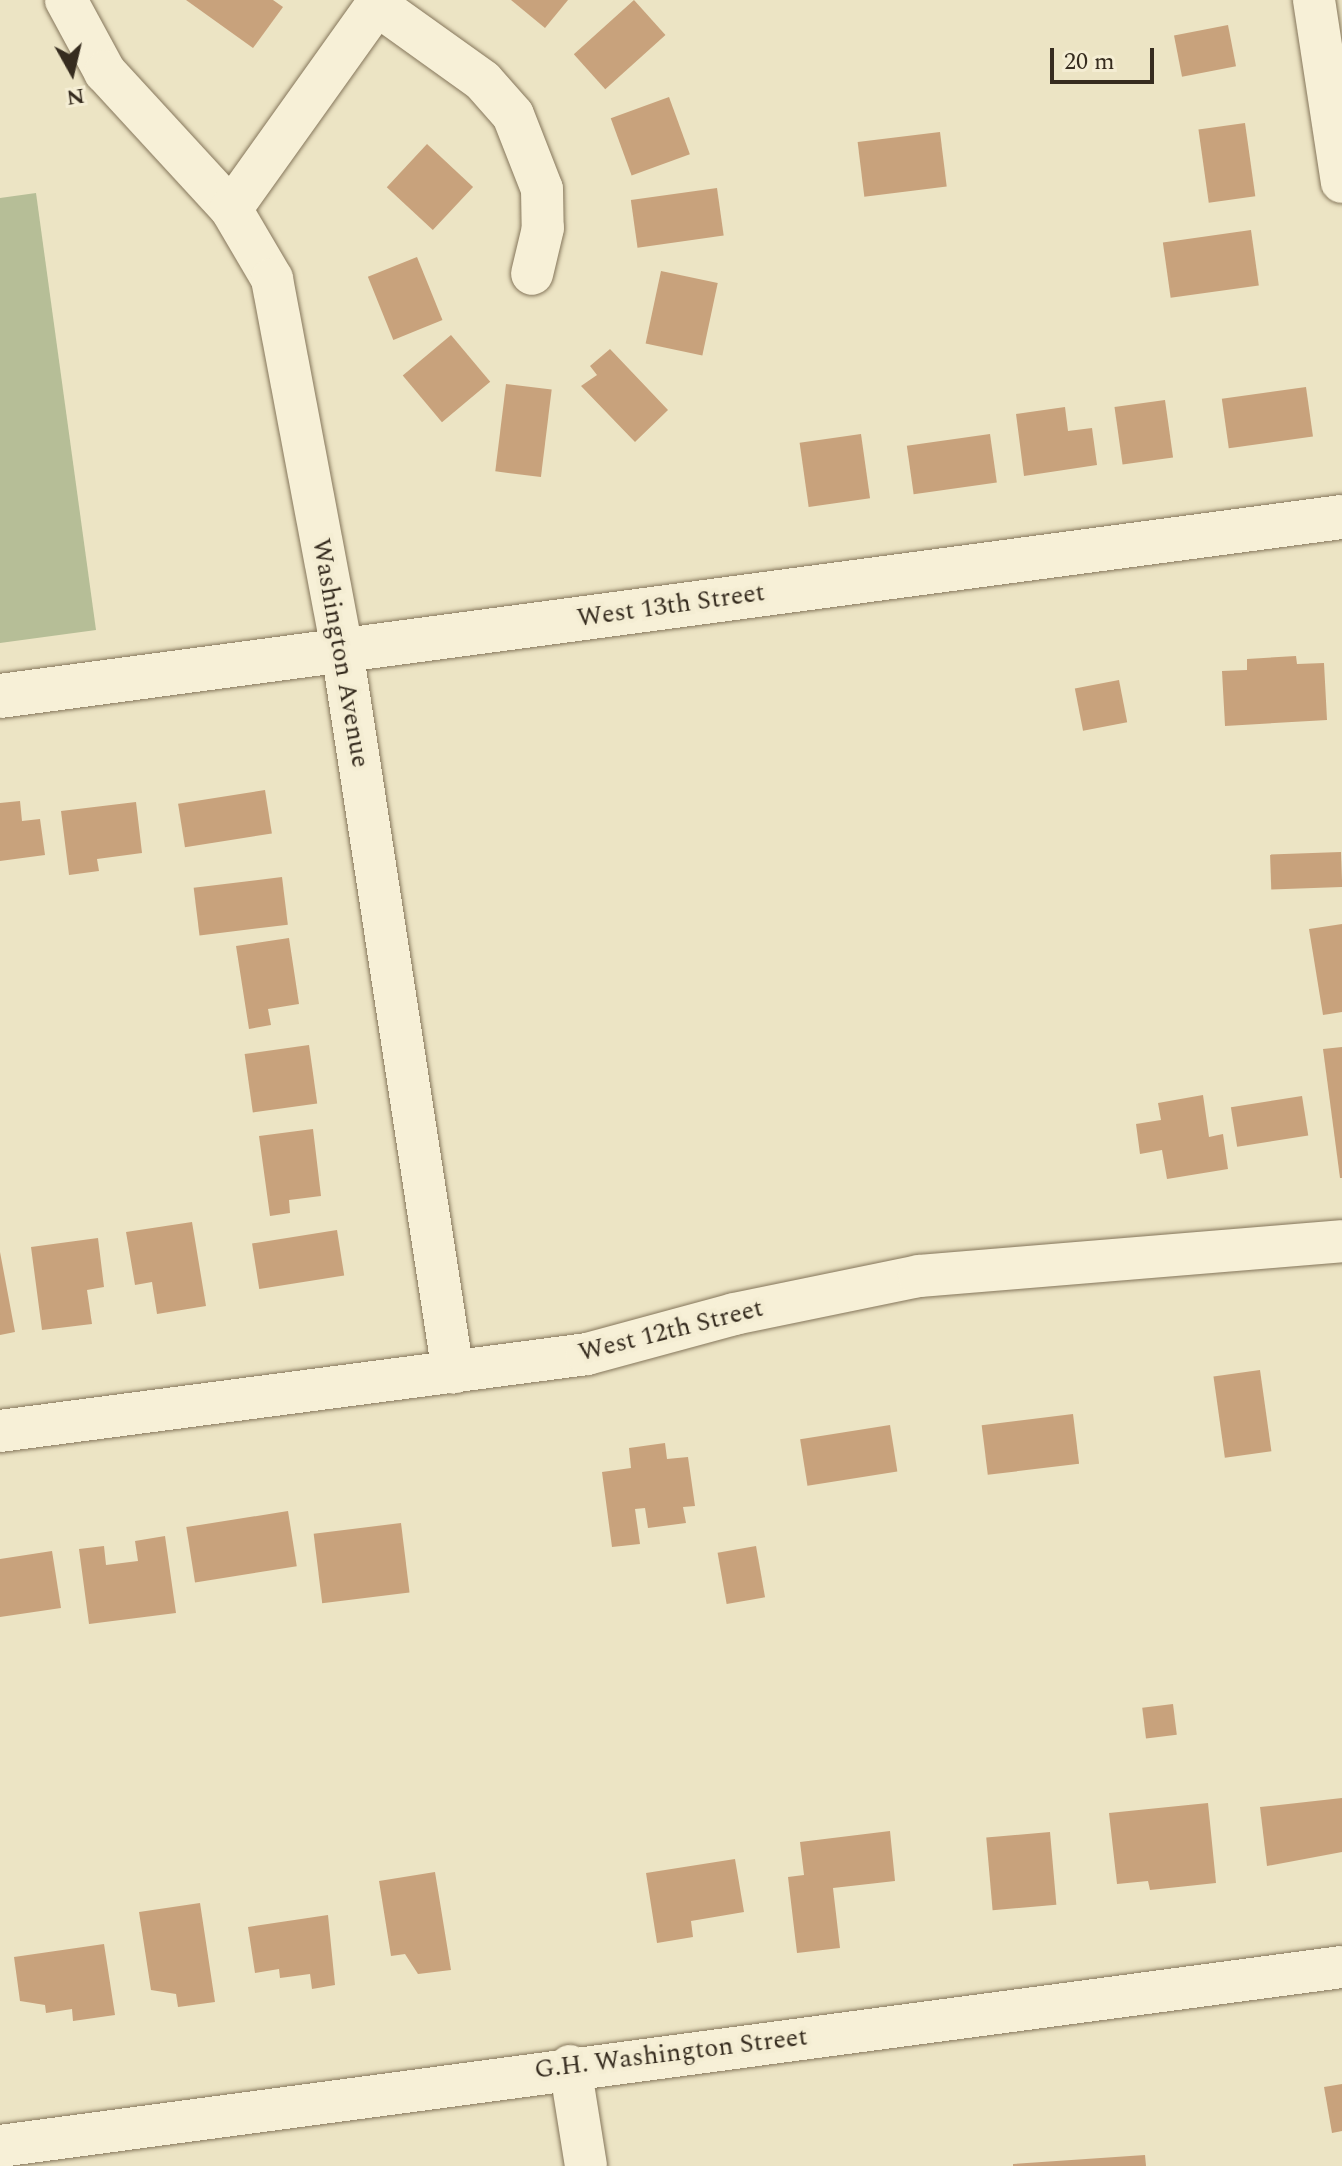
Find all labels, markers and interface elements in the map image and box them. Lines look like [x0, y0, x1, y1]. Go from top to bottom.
north arrow [32, 32, 112, 112]
scale bar [1054, 32, 1158, 82]
text: 20 m [1064, 44, 1115, 80]
text: N [64, 79, 87, 114]
street label: Washington Avenue [304, 536, 376, 770]
street label: West 13th Street [575, 577, 767, 635]
street label: West 12th Street [575, 1293, 767, 1369]
street label: G.H. Washington Street [533, 2022, 809, 2086]

